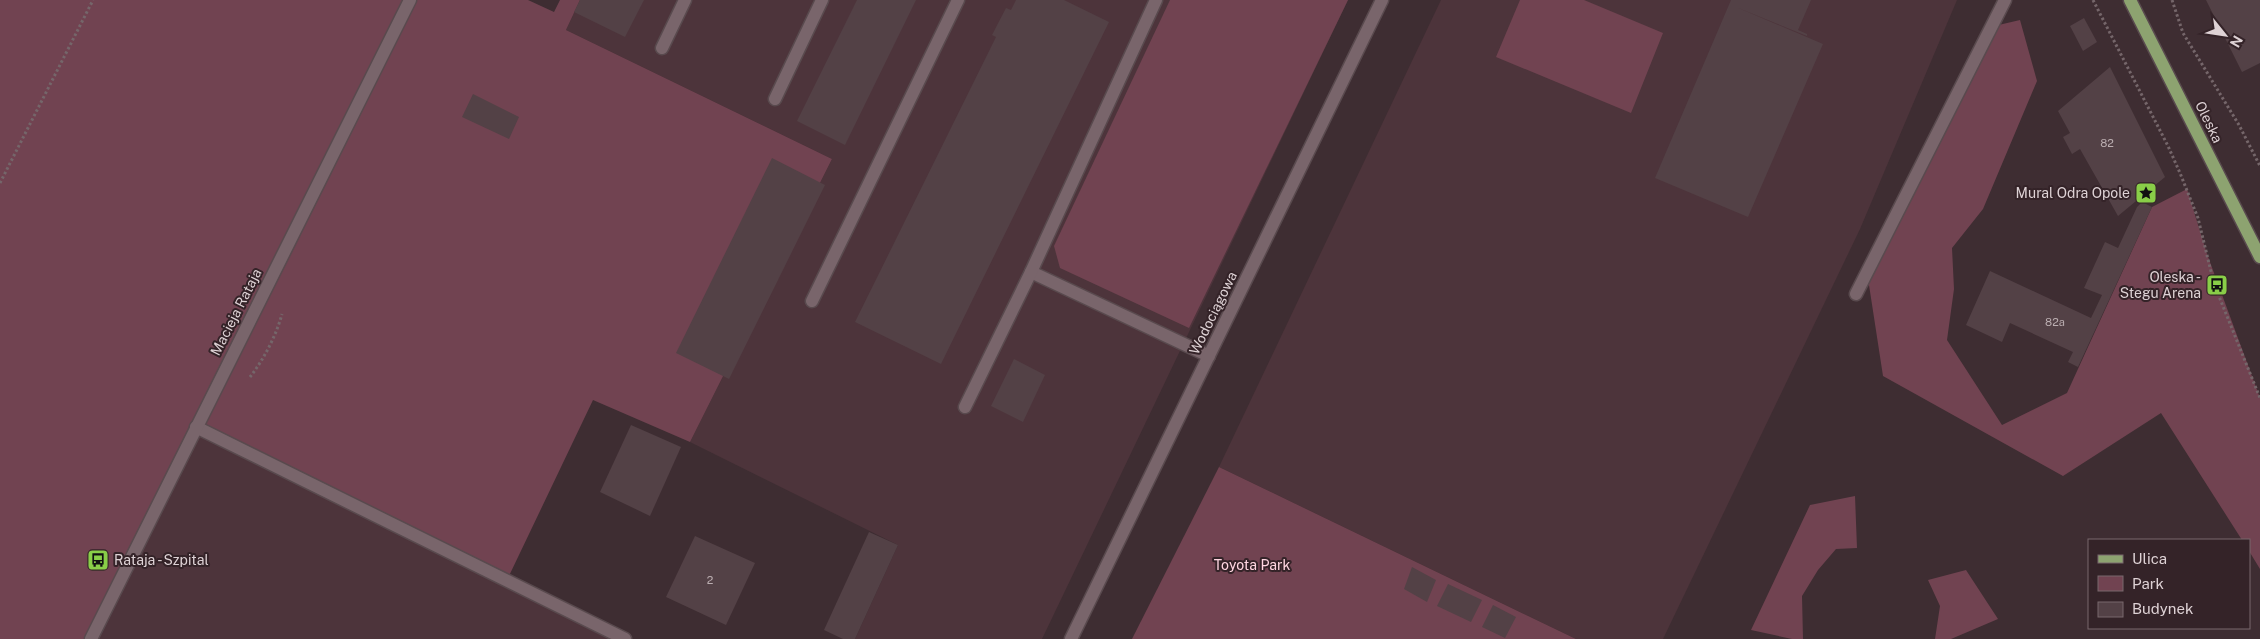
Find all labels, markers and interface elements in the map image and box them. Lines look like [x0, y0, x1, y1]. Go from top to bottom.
north arrow [2200, 10, 2250, 60]
text: N [2227, 33, 2246, 50]
street label: Oleska [2192, 99, 2226, 145]
house number: 82 [2100, 137, 2114, 149]
place icon: Mural Odra Opole [2134, 181, 2158, 205]
place label: Mural Odra Opole [2016, 185, 2130, 201]
street label: Macieja Rataja [207, 266, 265, 358]
street label: Wodociągowa [1186, 269, 1240, 357]
place label: Oleska - Stegu Arena [2120, 269, 2201, 301]
bus stop icon: Oleska - Stegu Arena [2205, 273, 2229, 297]
house number: 82a [2045, 316, 2065, 328]
legend [2088, 539, 2250, 629]
bus stop icon: Rataja - Szpital [86, 548, 110, 572]
text: Ulica [2132, 550, 2167, 567]
place label: Rataja - Szpital [114, 552, 209, 568]
park label: Toyota Park [1214, 557, 1290, 573]
house number: 2 [707, 574, 714, 586]
text: Park [2132, 575, 2164, 592]
text: Budynek [2132, 600, 2193, 617]

